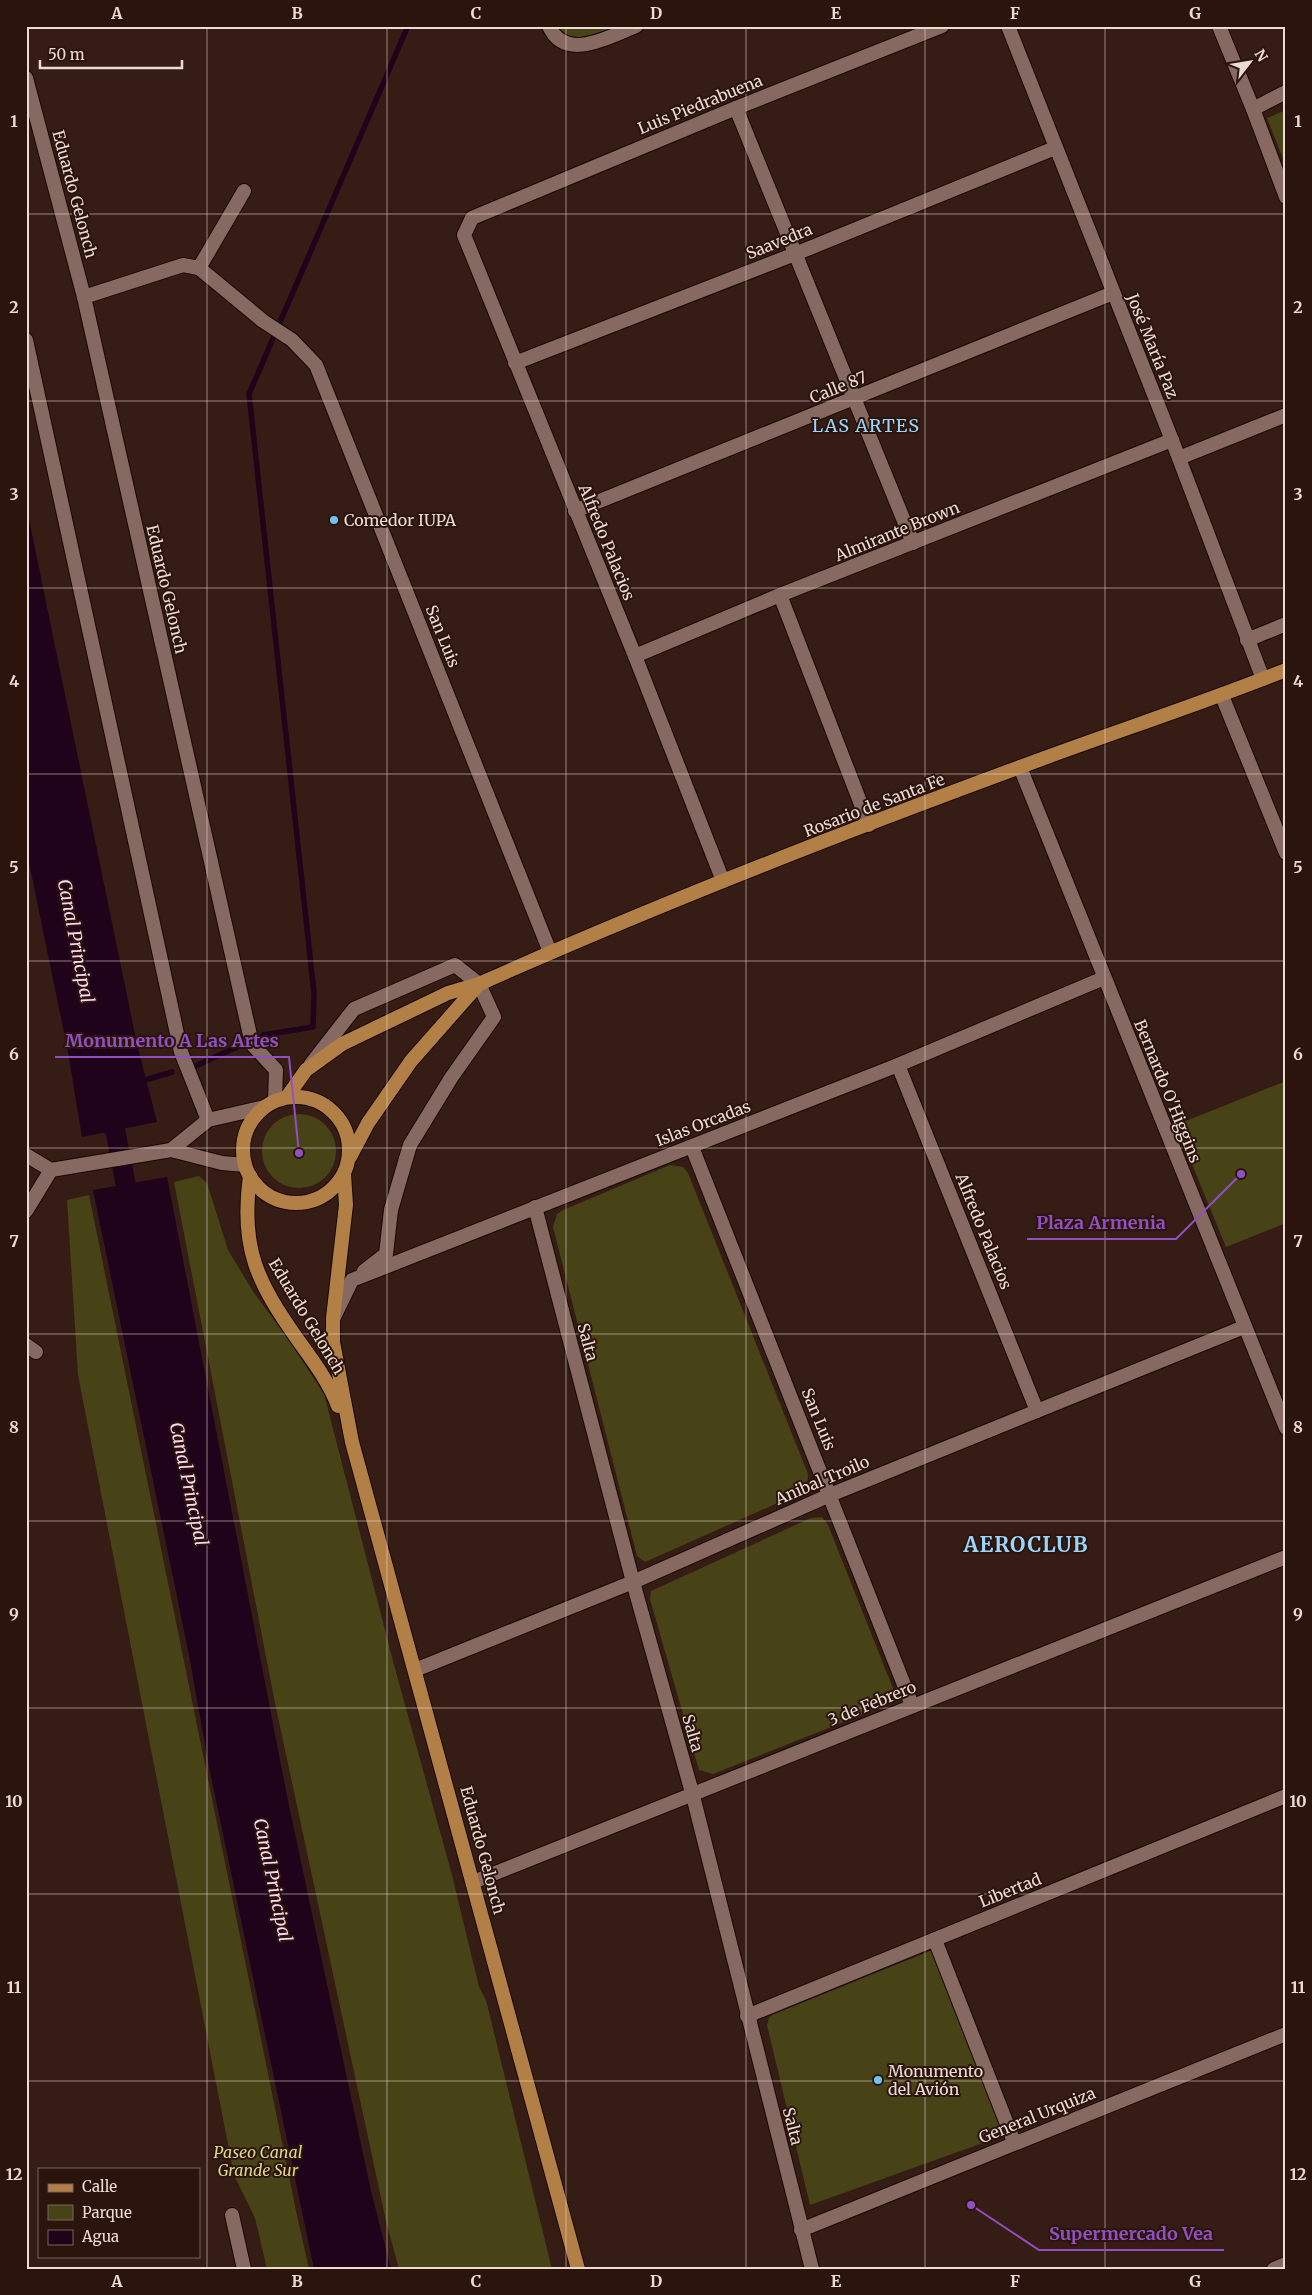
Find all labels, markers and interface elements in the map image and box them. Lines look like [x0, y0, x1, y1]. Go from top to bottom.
text: A [110, 3, 123, 23]
text: B [291, 3, 303, 23]
text: C [471, 3, 481, 23]
text: D [650, 3, 662, 23]
text: E [831, 3, 842, 23]
text: F [1010, 3, 1020, 23]
text: G [1189, 3, 1201, 23]
scale bar [40, 38, 182, 70]
north arrow [1224, 38, 1274, 88]
text: 50 m [48, 45, 85, 64]
text: N [1251, 46, 1272, 65]
street label: Luis Piedrabuena [635, 70, 766, 138]
text: 1 [10, 111, 18, 131]
text: 1 [1294, 111, 1302, 131]
street label: Eduardo Gelonch [48, 128, 102, 261]
street label: Saavedra [743, 219, 815, 263]
street label: José María Paz [1122, 290, 1183, 402]
text: 2 [9, 297, 19, 317]
text: 2 [1293, 297, 1303, 317]
street label: Calle 87 [807, 367, 869, 407]
district label: LAS ARTES [812, 414, 920, 437]
street label: Alfredo Palacios [574, 480, 639, 603]
text: 3 [9, 484, 19, 504]
text: 3 [1293, 484, 1303, 504]
street label: Almirante Brown [831, 497, 963, 566]
place label: Comedor IUPA [344, 510, 457, 530]
marker: Comedor IUPA [328, 514, 340, 526]
street label: Eduardo Gelonch [142, 523, 192, 656]
street label: San Luis [421, 602, 465, 670]
text: 4 [9, 671, 19, 691]
text: 4 [1293, 671, 1303, 691]
street label: Rosario de Santa Fe [801, 769, 947, 841]
text: 5 [9, 857, 19, 877]
text: 5 [1293, 857, 1303, 877]
water label: Canal Principal [53, 877, 99, 1005]
street label: Bernardo O'Higgins [1130, 1017, 1206, 1166]
callout: Monumento A Las Artes [55, 1024, 289, 1057]
text: Monumento A Las Artes [65, 1029, 279, 1052]
text: 6 [9, 1044, 19, 1064]
text: 6 [1293, 1044, 1303, 1064]
street label: Islas Orcadas [653, 1096, 753, 1150]
street label: Alfredo Palacios [951, 1169, 1016, 1292]
callout: Plaza Armenia [1027, 1206, 1176, 1239]
text: Plaza Armenia [1036, 1211, 1166, 1234]
text: 7 [9, 1231, 19, 1251]
text: 7 [1293, 1231, 1303, 1251]
street label: Eduardo Gelonch [265, 1254, 350, 1378]
street label: Salta [573, 1321, 603, 1363]
street label: San Luis [797, 1385, 841, 1453]
text: 8 [9, 1417, 19, 1437]
text: 8 [1293, 1417, 1303, 1437]
water label: Canal Principal [165, 1420, 213, 1548]
street label: Anibal Troilo [771, 1451, 872, 1509]
district label: AEROCLUB [963, 1531, 1088, 1558]
text: 9 [9, 1604, 19, 1624]
text: 9 [1293, 1604, 1303, 1624]
street label: 3 de Febrero [825, 1676, 919, 1730]
street label: Salta [678, 1712, 708, 1754]
street label: Eduardo Gelonch [456, 1784, 510, 1917]
text: 10 [5, 1791, 23, 1811]
text: 10 [1289, 1791, 1307, 1811]
water label: Canal Principal [249, 1816, 297, 1944]
street label: Libertad [976, 1868, 1044, 1911]
text: 11 [7, 1977, 22, 1997]
text: 11 [1291, 1977, 1306, 1997]
place label: Monumento del Avión [888, 2061, 983, 2099]
marker: Monumento del Avión [872, 2074, 884, 2086]
street label: General Urquiza [976, 2082, 1099, 2148]
street label: Salta [779, 2105, 807, 2147]
park label: Paseo Canal Grande Sur [214, 2142, 303, 2180]
text: 12 [6, 2164, 22, 2184]
text: 12 [1290, 2164, 1306, 2184]
legend [38, 2168, 200, 2258]
text: Calle [82, 2177, 117, 2196]
text: Parque [82, 2203, 132, 2222]
callout: Supermercado Vea [1039, 2217, 1224, 2250]
text: Supermercado Vea [1049, 2222, 1213, 2245]
text: Agua [81, 2227, 119, 2246]
text: A [110, 2271, 123, 2291]
text: B [291, 2271, 303, 2291]
text: C [471, 2271, 481, 2291]
text: D [650, 2271, 662, 2291]
text: E [831, 2271, 842, 2291]
text: F [1010, 2271, 1020, 2291]
text: G [1189, 2271, 1201, 2291]

